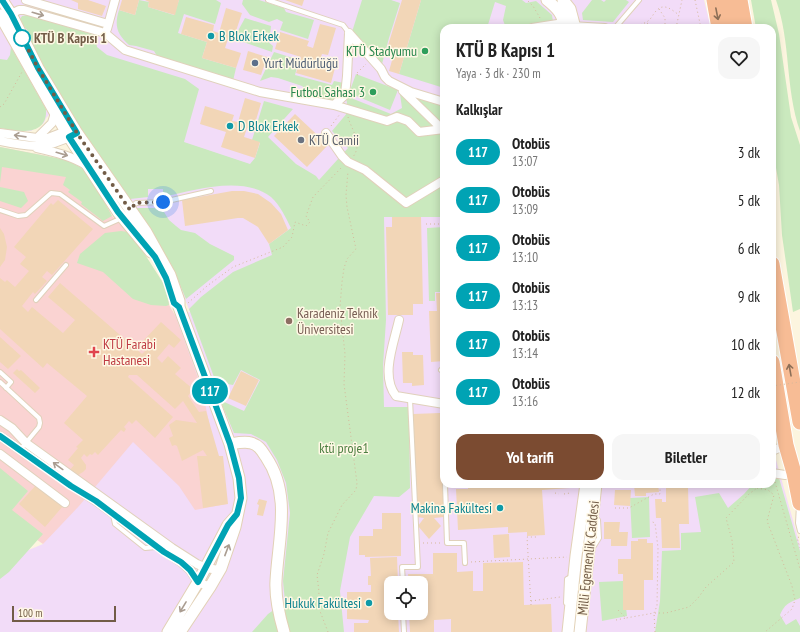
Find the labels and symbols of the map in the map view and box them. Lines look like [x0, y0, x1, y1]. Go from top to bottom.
one-way arrow [713, 7, 721, 20]
one-way arrow [32, 11, 45, 18]
place label: B Blok Erkek [219, 27, 279, 45]
marker: KTÜ B Kapısı 1 [13, 29, 31, 47]
place label: KTÜ B Kapısı 1 [34, 29, 107, 47]
marker: B Blok Erkek [206, 31, 216, 41]
place label: KTÜ Stadyumu [346, 42, 417, 60]
marker: KTÜ Stadyumu [420, 46, 430, 56]
place label: Yurt Müdürlüğü [263, 54, 338, 72]
marker: Yurt Müdürlüğü [250, 58, 260, 68]
place label: Futbol Sahası 3 [291, 83, 365, 101]
marker: Futbol Sahası 3 [368, 87, 378, 97]
place label: D Blok Erkek [238, 117, 299, 135]
marker: D Blok Erkek [225, 121, 235, 131]
place label: KTÜ Camii [309, 131, 359, 149]
one-way arrow [14, 132, 27, 140]
marker: KTÜ Camii [296, 135, 306, 145]
one-way arrow [55, 151, 68, 158]
your location [153, 192, 173, 212]
place label: Karadeniz Teknik Üniversitesi [297, 304, 378, 338]
marker: Karadeniz Teknik Üniversitesi [284, 316, 294, 326]
place label: KTÜ Farabi Hastanesi [103, 335, 156, 369]
marker: KTÜ Farabi Hastanesi [88, 346, 100, 358]
one-way arrow [786, 364, 794, 377]
line badge: 117 [187, 378, 233, 404]
park label: ktü proje1 [319, 439, 369, 457]
one-way arrow [53, 462, 64, 471]
place label: Makina Fakültesi [411, 499, 492, 517]
street label: Milli Egemenlik Caddesi [573, 500, 603, 616]
marker: Makina Fakültesi [495, 503, 505, 513]
one-way arrow [224, 544, 232, 556]
place label: Hukuk Fakültesi [284, 594, 361, 612]
marker: Hukuk Fakültesi [364, 598, 374, 608]
one-way arrow [179, 601, 187, 613]
scale bar [12, 604, 116, 623]

